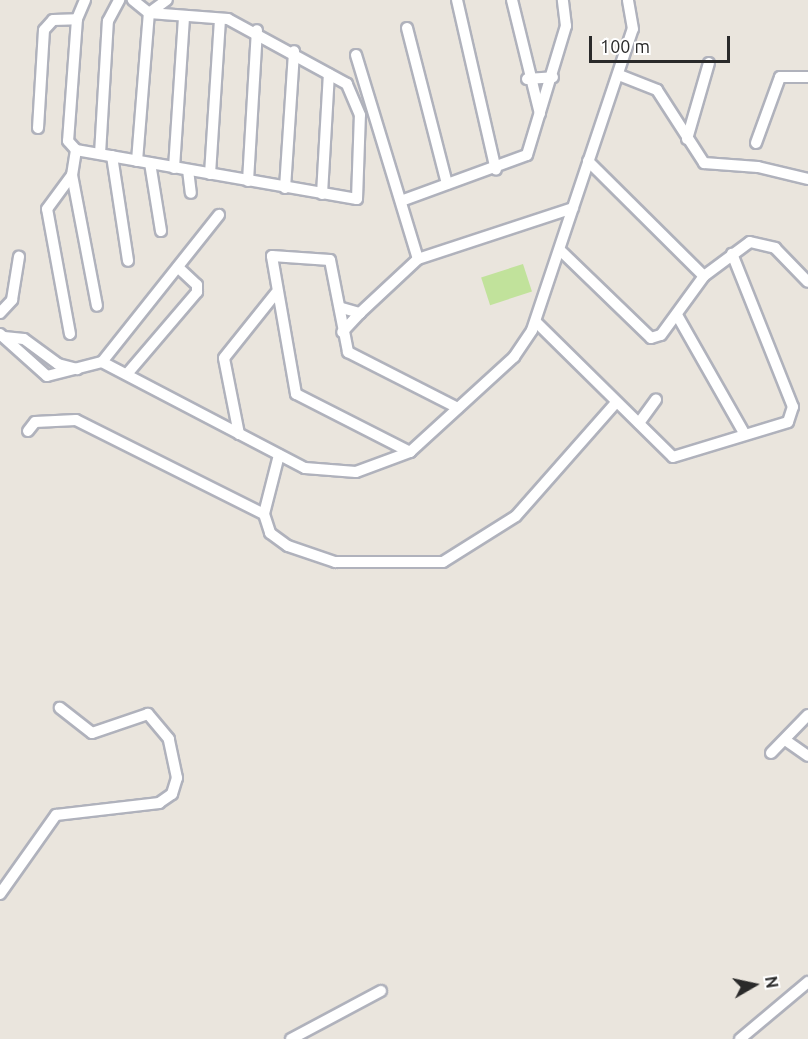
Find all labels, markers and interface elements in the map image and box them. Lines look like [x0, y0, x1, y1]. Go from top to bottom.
scale bar [592, 24, 733, 62]
text: 100 m [600, 36, 650, 56]
north arrow [724, 955, 784, 1015]
text: N [762, 975, 782, 989]

